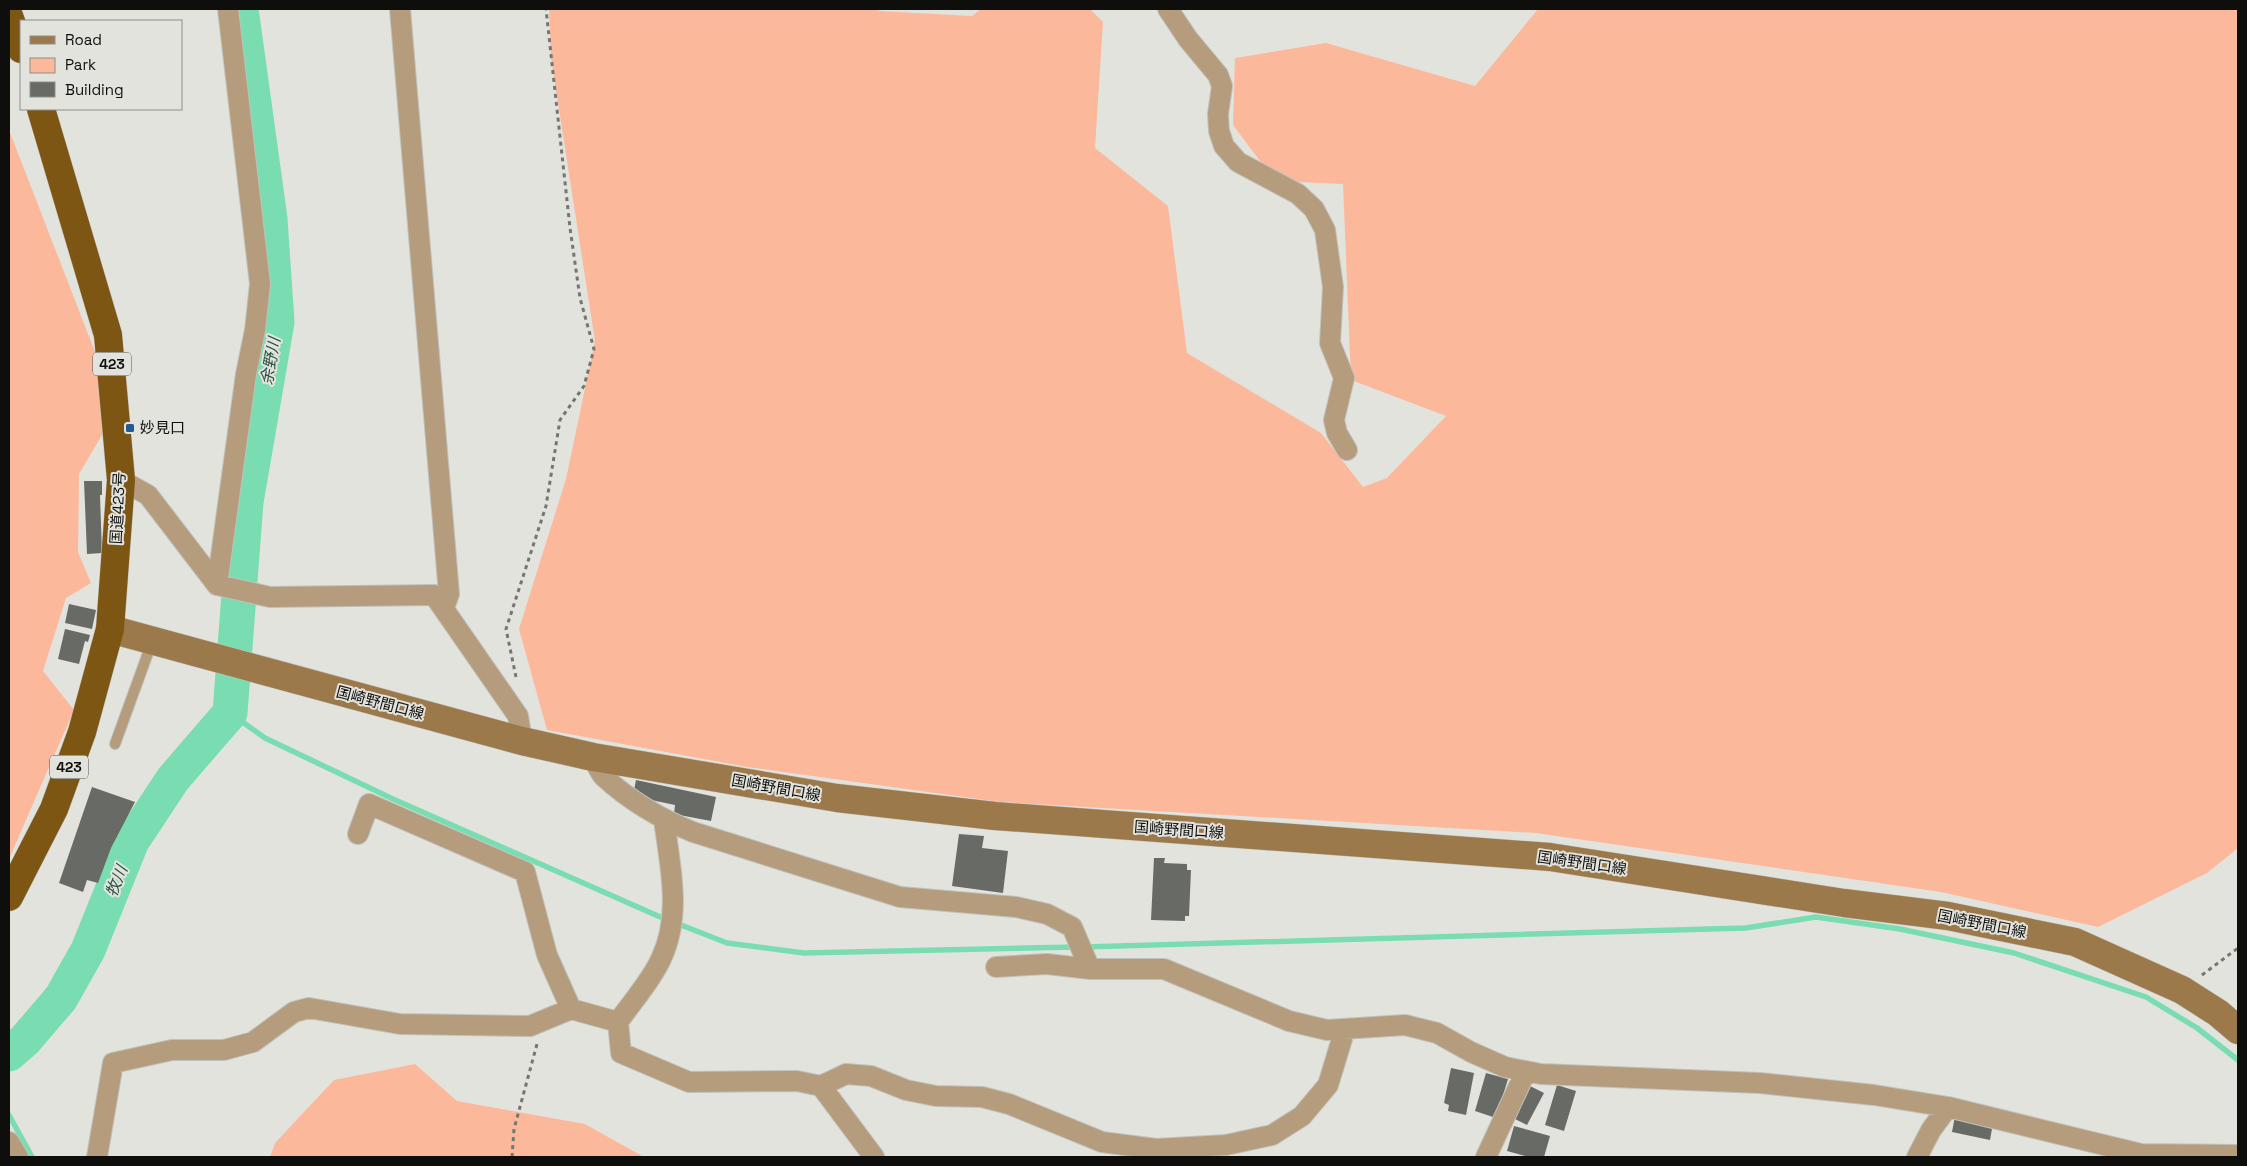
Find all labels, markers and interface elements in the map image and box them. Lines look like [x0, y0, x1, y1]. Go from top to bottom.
legend [20, 20, 182, 110]
text: Road [65, 30, 102, 49]
text: Park [65, 55, 96, 74]
text: Building [65, 80, 124, 99]
water label: 余野川 [256, 334, 285, 387]
road number: 423 [93, 352, 131, 376]
place label: 妙見口 [140, 418, 185, 437]
marker: 妙見口 [124, 422, 136, 434]
street label: 国道423号 [106, 471, 129, 545]
street label: 国崎野間口線 [334, 682, 426, 723]
road number: 423 [50, 756, 88, 779]
street label: 国崎野間口線 [730, 770, 822, 805]
street label: 国崎野間口線 [1133, 817, 1225, 842]
street label: 国崎野間口線 [1536, 847, 1628, 878]
water label: 牧川 [101, 861, 133, 900]
street label: 国崎野間口線 [1936, 906, 2028, 941]

